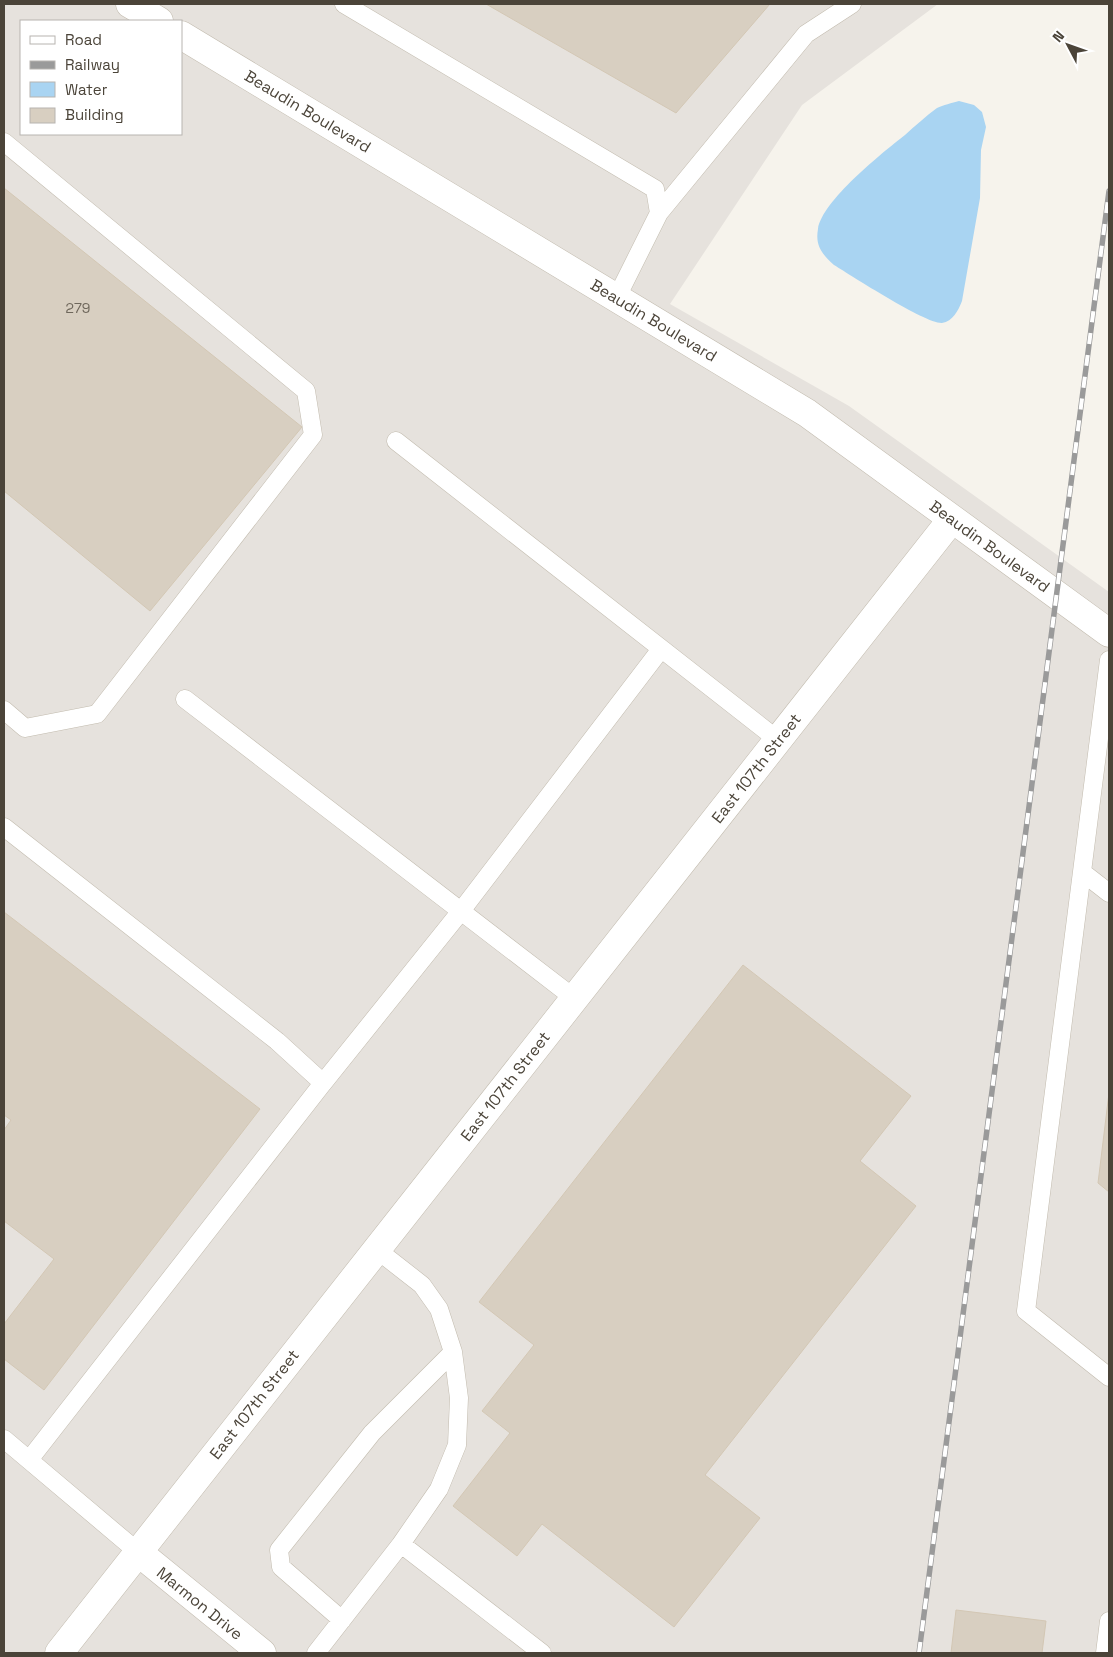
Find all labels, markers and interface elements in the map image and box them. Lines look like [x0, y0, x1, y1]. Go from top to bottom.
legend [20, 20, 182, 135]
north arrow [1043, 20, 1093, 70]
text: N [1048, 27, 1068, 46]
text: Road [65, 30, 102, 49]
text: Railway [65, 55, 120, 74]
street label: Beaudin Boulevard [241, 65, 375, 157]
text: Water [65, 80, 108, 99]
text: Building [65, 105, 124, 124]
street label: Beaudin Boulevard [587, 274, 721, 366]
house number: 279 [66, 299, 90, 317]
street label: Beaudin Boulevard [925, 496, 1054, 597]
street label: East 107th Street [707, 709, 806, 827]
street label: East 107th Street [456, 1027, 555, 1145]
street label: East 107th Street [205, 1345, 304, 1463]
street label: Marmon Drive [152, 1562, 247, 1645]

